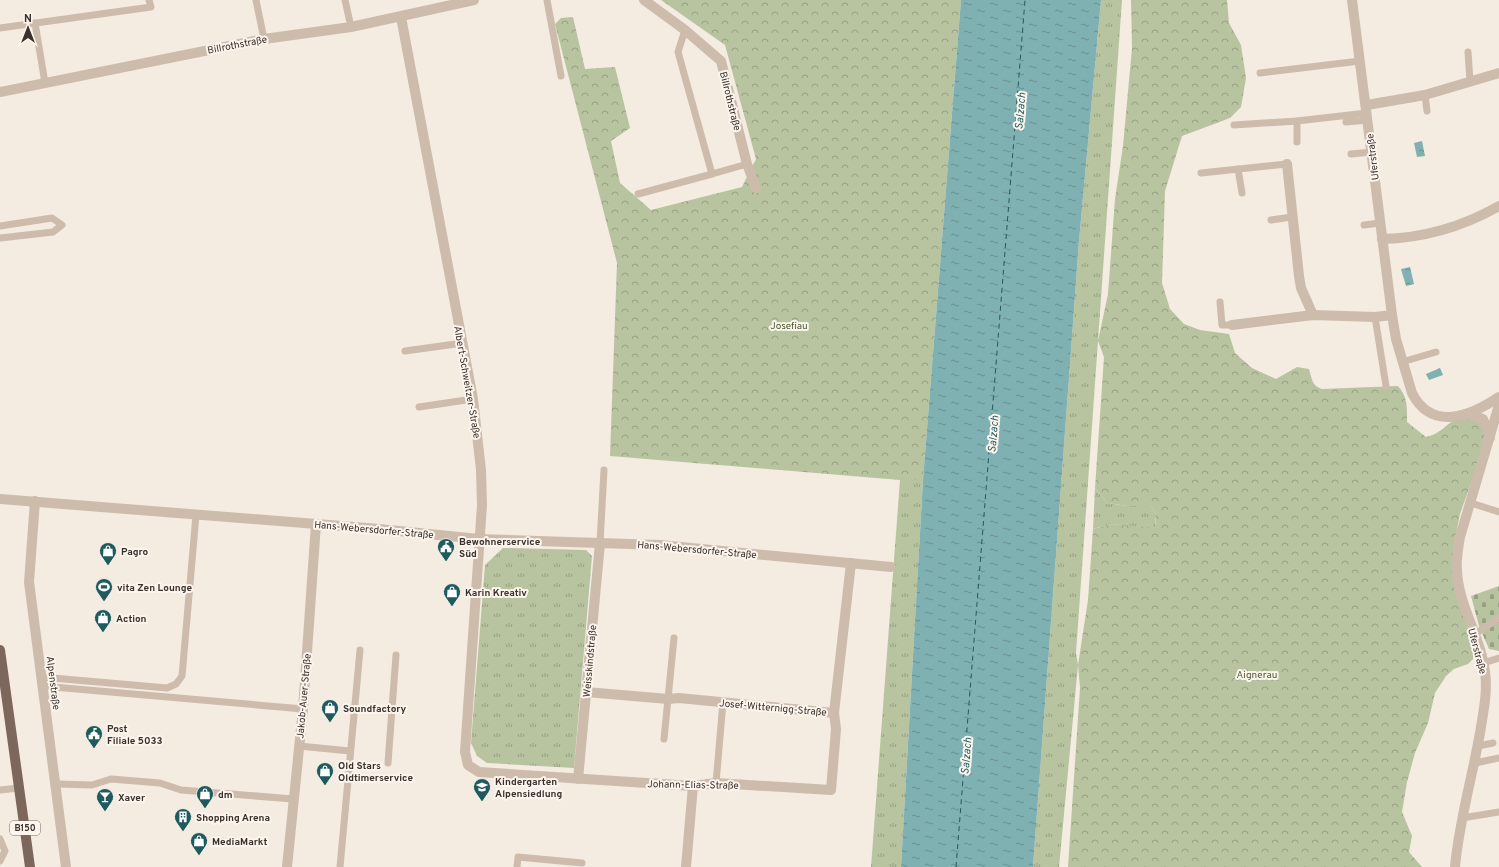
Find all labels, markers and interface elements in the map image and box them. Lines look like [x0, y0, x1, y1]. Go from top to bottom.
north arrow [8, 8, 48, 48]
text: N [24, 12, 32, 26]
street label: Billrothstraße [206, 33, 268, 58]
street label: Billrothstraße [716, 70, 743, 132]
water label: Salzach [1012, 92, 1030, 130]
street label: Uferstraße [1364, 133, 1383, 181]
park label: Josefiau [770, 320, 808, 333]
street label: Albert-Schweitzer-Straße [450, 325, 483, 440]
water label: Salzach [985, 415, 1003, 453]
street label: Hans-Webersdorfer-Straße [314, 519, 434, 542]
place label: Bewohnerservice Süd [459, 536, 541, 561]
public building icon: Bewohnerservice Süd [436, 537, 456, 562]
street label: Hans-Webersdorfer-Straße [637, 539, 757, 562]
shop icon: Pagro [98, 541, 118, 566]
place label: Pagro [121, 546, 148, 559]
sports icon: vita Zen Lounge [94, 577, 114, 602]
place label: vita Zen Lounge [117, 582, 192, 595]
shop icon: Karin Kreativ [442, 582, 462, 607]
place label: Karin Kreativ [465, 587, 527, 600]
shop icon: Action [93, 608, 113, 633]
place label: Action [116, 613, 147, 626]
street label: Weisskindstraße [581, 624, 600, 698]
street label: Uferstraße [1464, 627, 1489, 676]
street label: Jakob-Auer-Straße [294, 653, 315, 739]
street label: Alpenstraße [43, 656, 62, 711]
park label: Aignerau [1237, 669, 1277, 682]
street label: Josef-Witternigg-Straße [719, 697, 827, 720]
shop icon: Soundfactory [320, 698, 340, 723]
place label: Soundfactory [343, 703, 407, 716]
place label: Post Filiale 5033 [107, 723, 163, 748]
public building icon: Post Filiale 5033 [84, 724, 104, 749]
water label: Salzach [958, 737, 976, 775]
place label: Old Stars Oldtimerservice [338, 760, 413, 785]
shop icon: Old Stars Oldtimerservice [315, 761, 335, 786]
place label: Kindergarten Alpensiedlung [495, 776, 562, 801]
school or university icon: Kindergarten Alpensiedlung [472, 777, 492, 802]
street label: Johann-Elias-Straße [647, 778, 739, 793]
shop icon: dm [195, 784, 215, 809]
bar icon: Xaver [95, 787, 115, 812]
place label: dm [218, 789, 233, 802]
place label: Xaver [118, 792, 146, 805]
building icon: Shopping Arena [173, 807, 193, 832]
place label: Shopping Arena [196, 812, 270, 825]
road number: B150 [10, 821, 40, 835]
shop icon: MediaMarkt [189, 831, 209, 856]
place label: MediaMarkt [212, 836, 267, 849]

